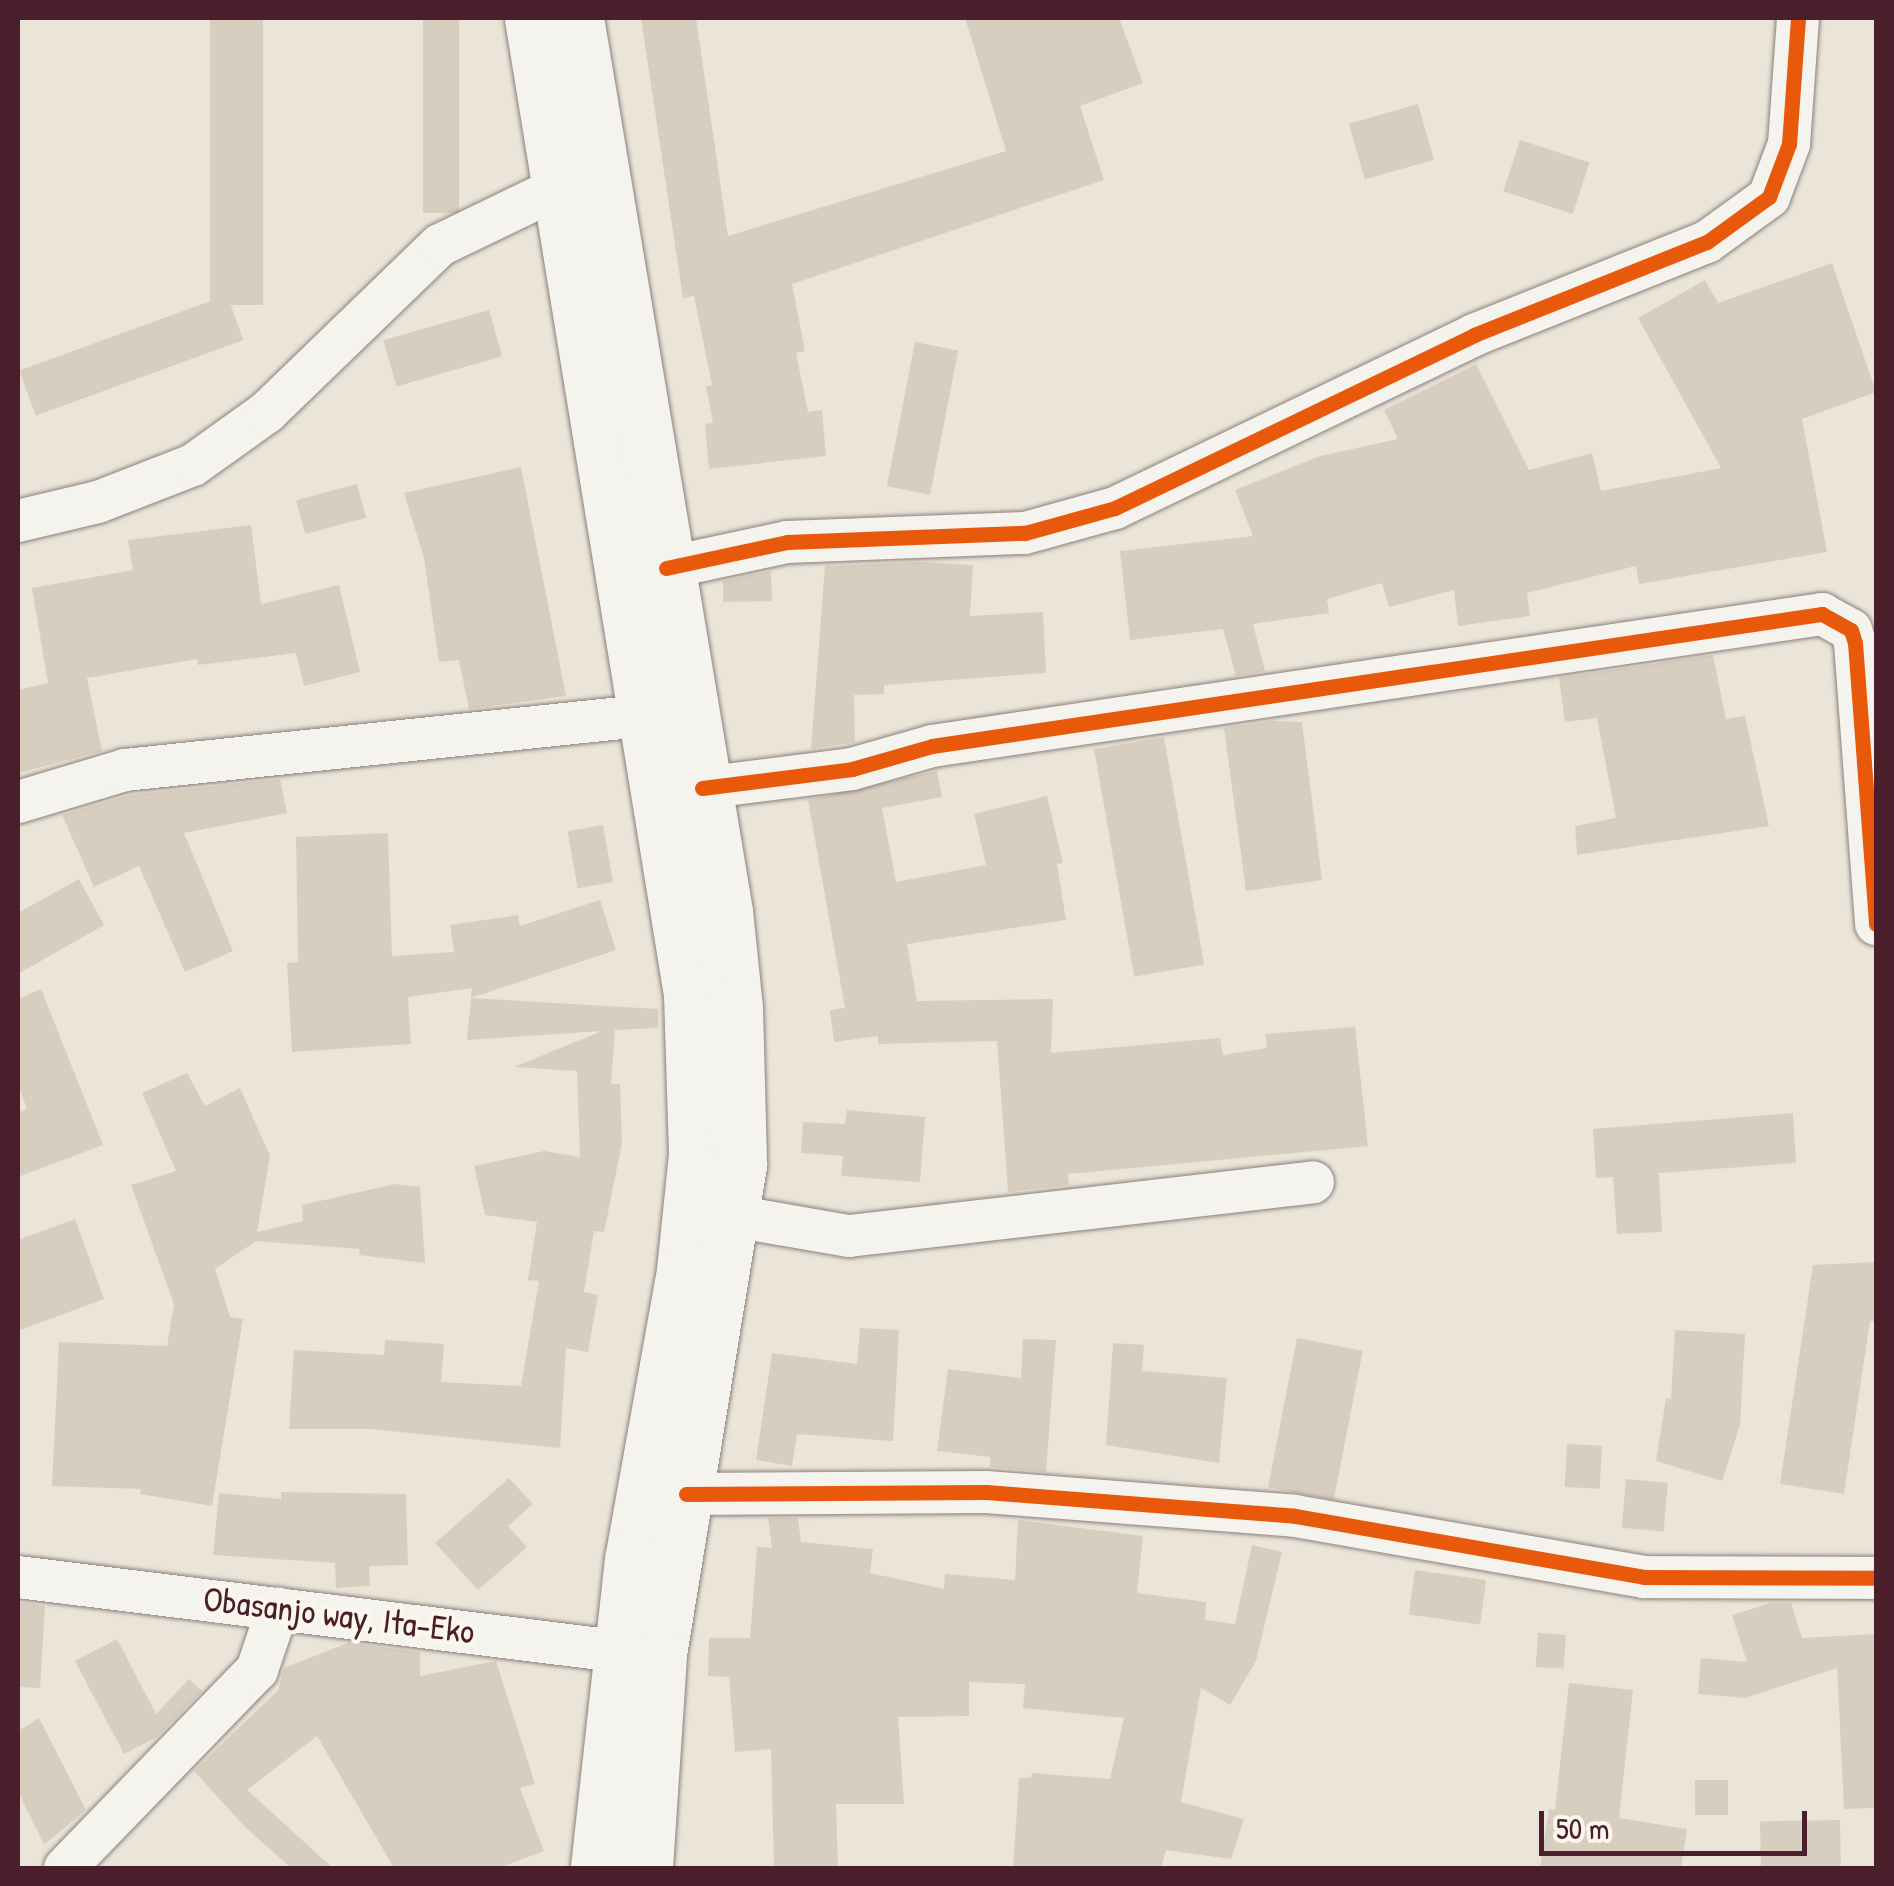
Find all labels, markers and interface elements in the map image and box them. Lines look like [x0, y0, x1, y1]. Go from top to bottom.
street label: Obasanjo way, Ita-Eko [201, 1578, 477, 1652]
scale bar [1544, 1791, 1812, 1853]
text: 50 m [1556, 1808, 1609, 1848]

